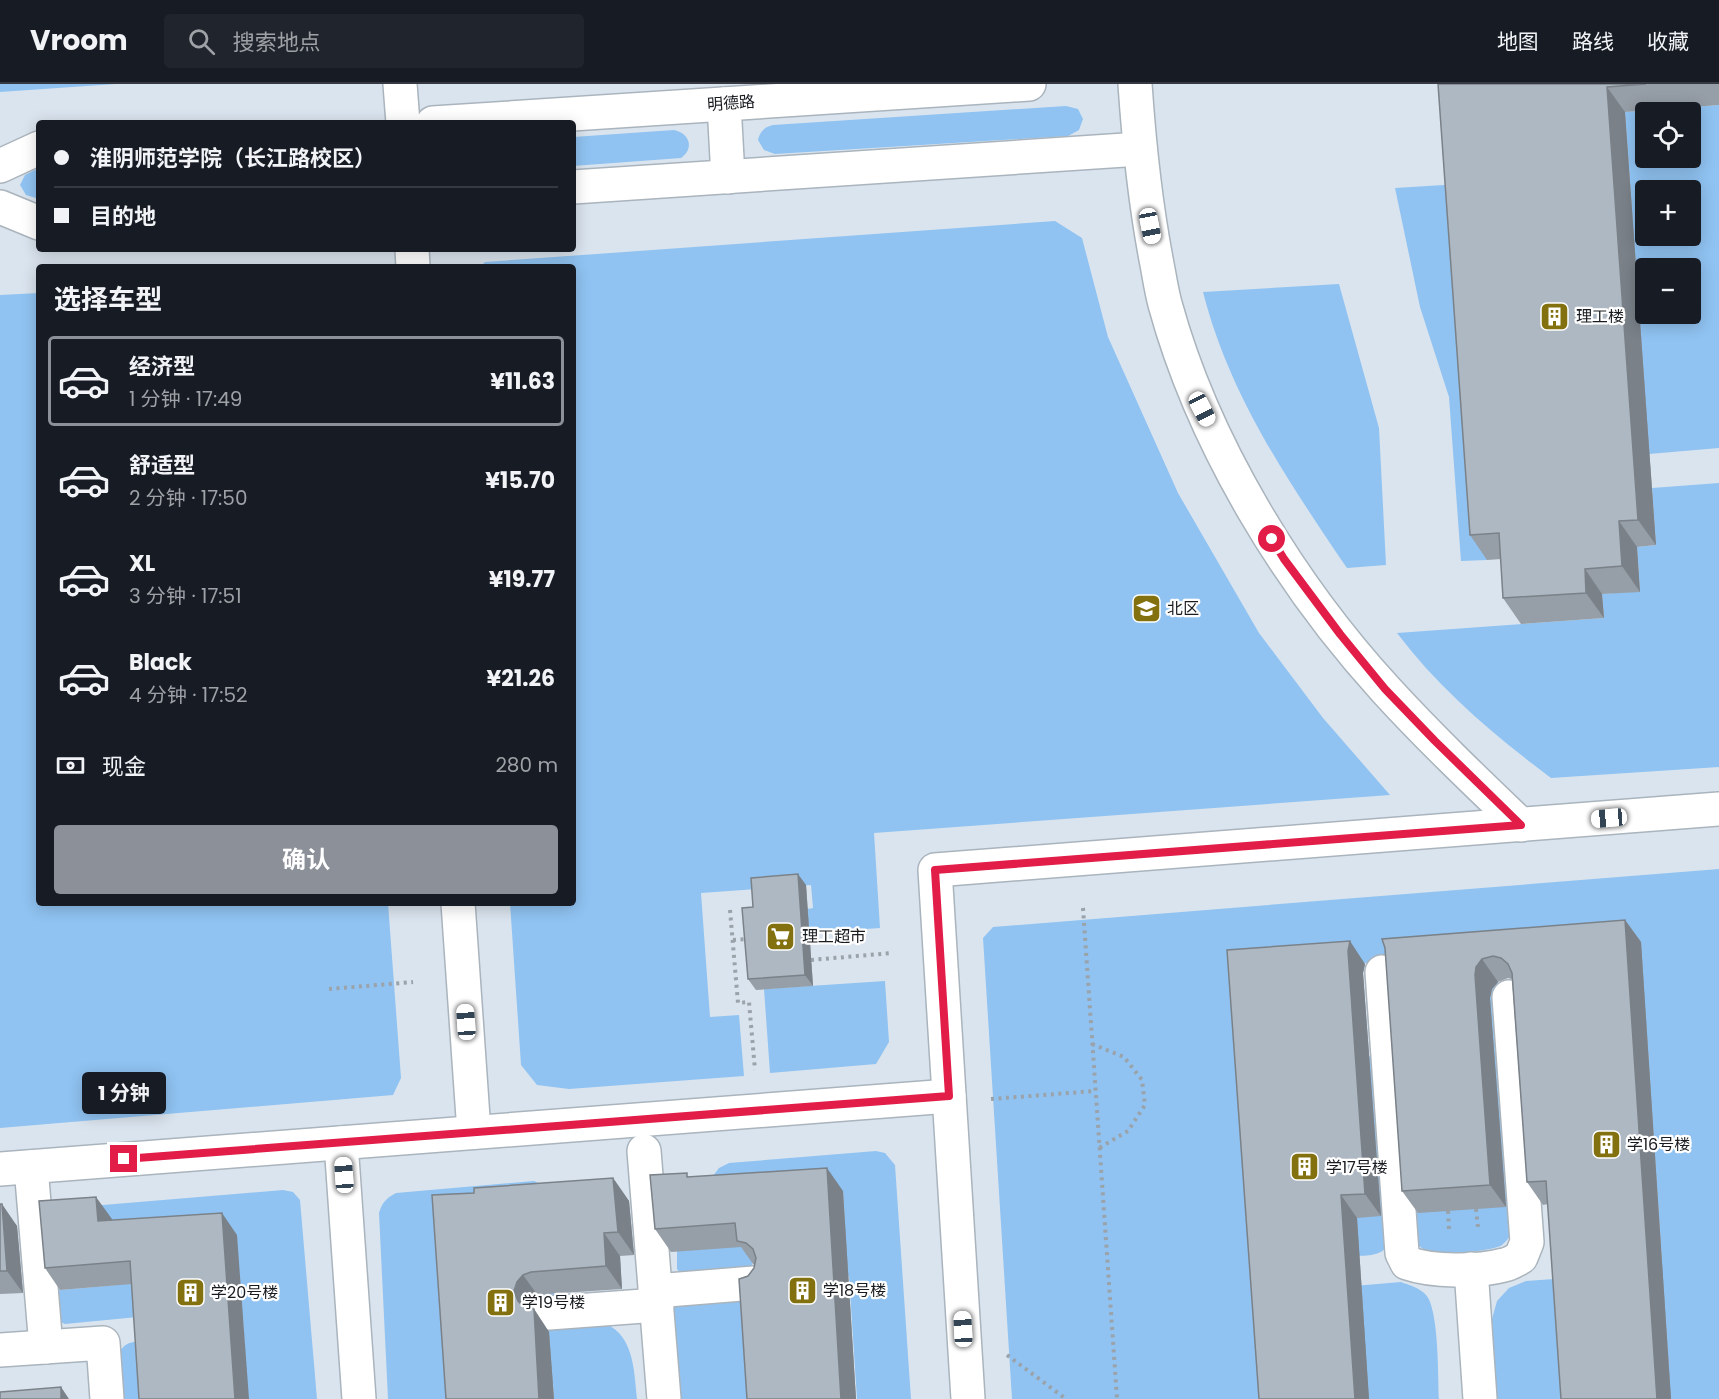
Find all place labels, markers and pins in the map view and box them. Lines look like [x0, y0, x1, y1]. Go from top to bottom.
building icon: 理工楼 [1539, 300, 1571, 332]
place label: 理工楼 [1576, 305, 1624, 328]
school or university icon: 北区 [1130, 592, 1162, 624]
place label: 北区 [1167, 597, 1199, 620]
supermarket icon: 理工超市 [765, 920, 797, 952]
place label: 理工超市 [802, 925, 866, 948]
building icon: 学16号楼 [1590, 1128, 1622, 1160]
place label: 学16号楼 [1627, 1133, 1690, 1156]
building icon: 学17号楼 [1289, 1151, 1321, 1183]
place label: 学17号楼 [1326, 1156, 1388, 1179]
building icon: 学18号楼 [786, 1274, 818, 1306]
building icon: 学20号楼 [174, 1276, 206, 1308]
place label: 学18号楼 [823, 1279, 886, 1302]
place label: 学20号楼 [211, 1281, 278, 1304]
building icon: 学19号楼 [485, 1286, 517, 1318]
place label: 学19号楼 [522, 1291, 585, 1314]

